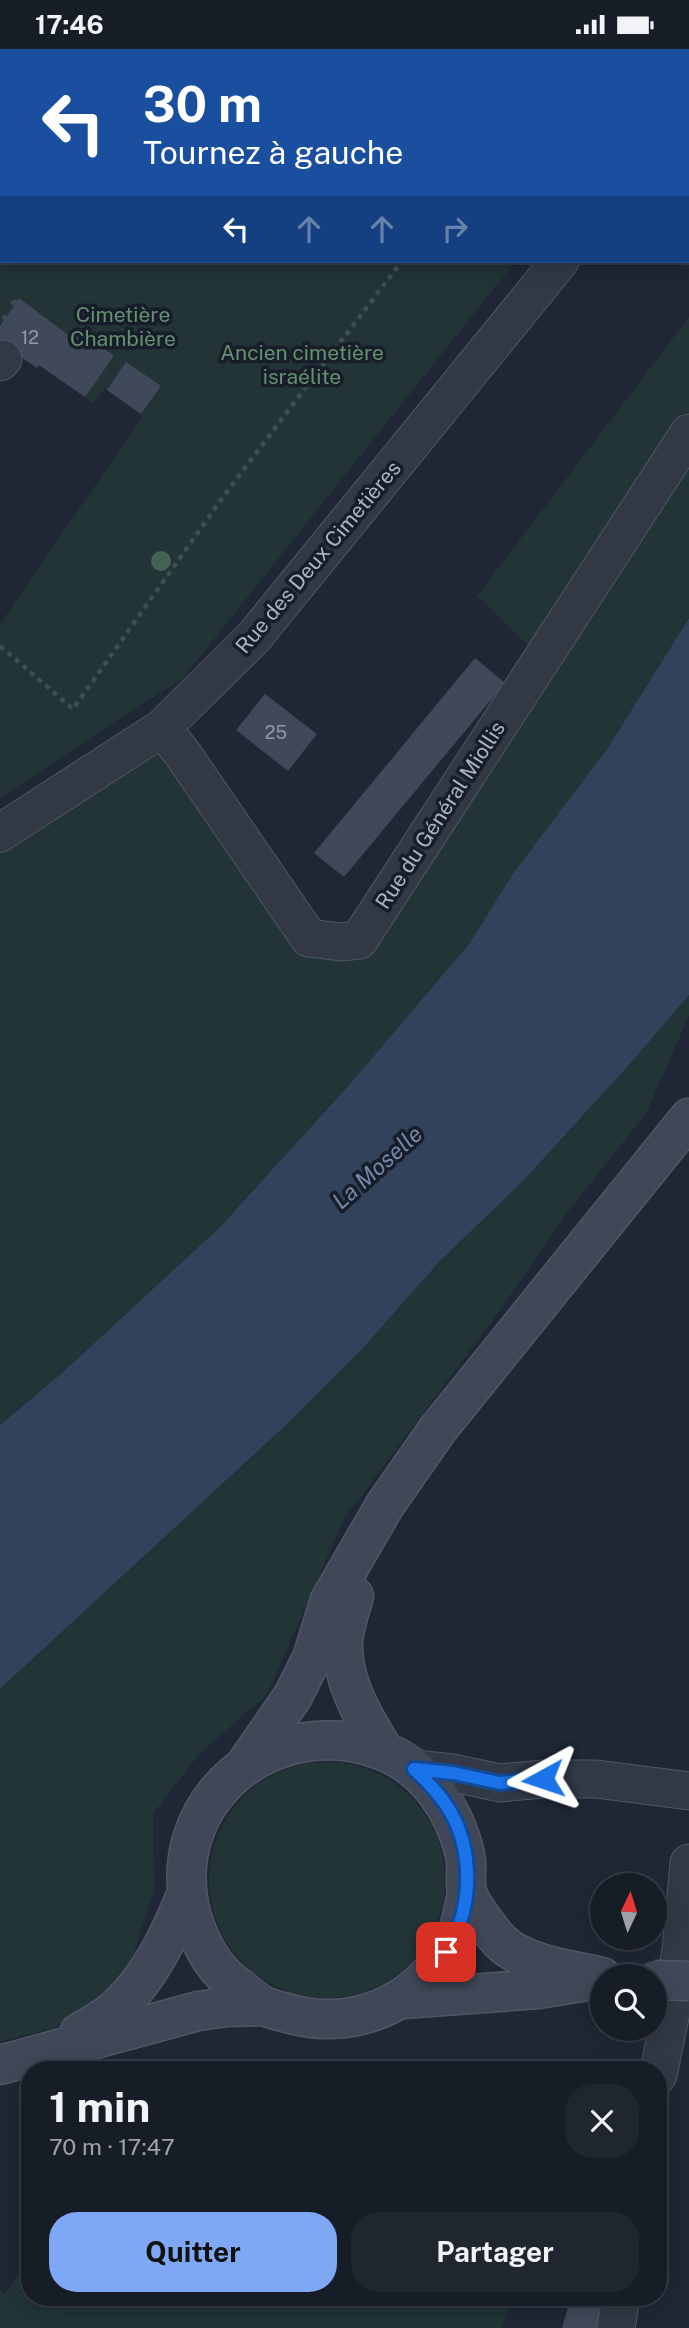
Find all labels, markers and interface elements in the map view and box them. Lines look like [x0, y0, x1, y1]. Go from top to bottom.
text: 17:46 [35, 9, 104, 40]
text: 30 m [143, 75, 262, 133]
icon: left [28, 77, 119, 168]
text: Tournez à gauche [143, 134, 403, 171]
icon: left [217, 210, 255, 248]
icon: ahead [290, 210, 328, 248]
icon: ahead [363, 210, 401, 248]
icon: right [436, 210, 474, 248]
park label: Cimetière Chambière [70, 302, 176, 351]
house number: 12 [21, 327, 39, 348]
park label: Ancien cimetière israélite [220, 340, 384, 389]
street label: Rue des Deux Cimetières [230, 456, 406, 658]
street label: Rue du Général Miollis [370, 717, 510, 913]
house number: 25 [265, 722, 287, 743]
water label: La Moselle [327, 1120, 427, 1214]
position arrow [506, 1742, 580, 1816]
north arrow [590, 1873, 667, 1949]
map controls [590, 1873, 667, 2041]
pin [416, 1922, 476, 1982]
icon: arrive [427, 1933, 465, 1971]
button: search [590, 1964, 667, 2041]
text: 1 min [49, 2082, 150, 2131]
button: close [565, 2084, 639, 2158]
text: 70 m · 17:47 [49, 2133, 175, 2160]
button: Quitter [49, 2212, 337, 2292]
button: Partager [351, 2212, 639, 2292]

